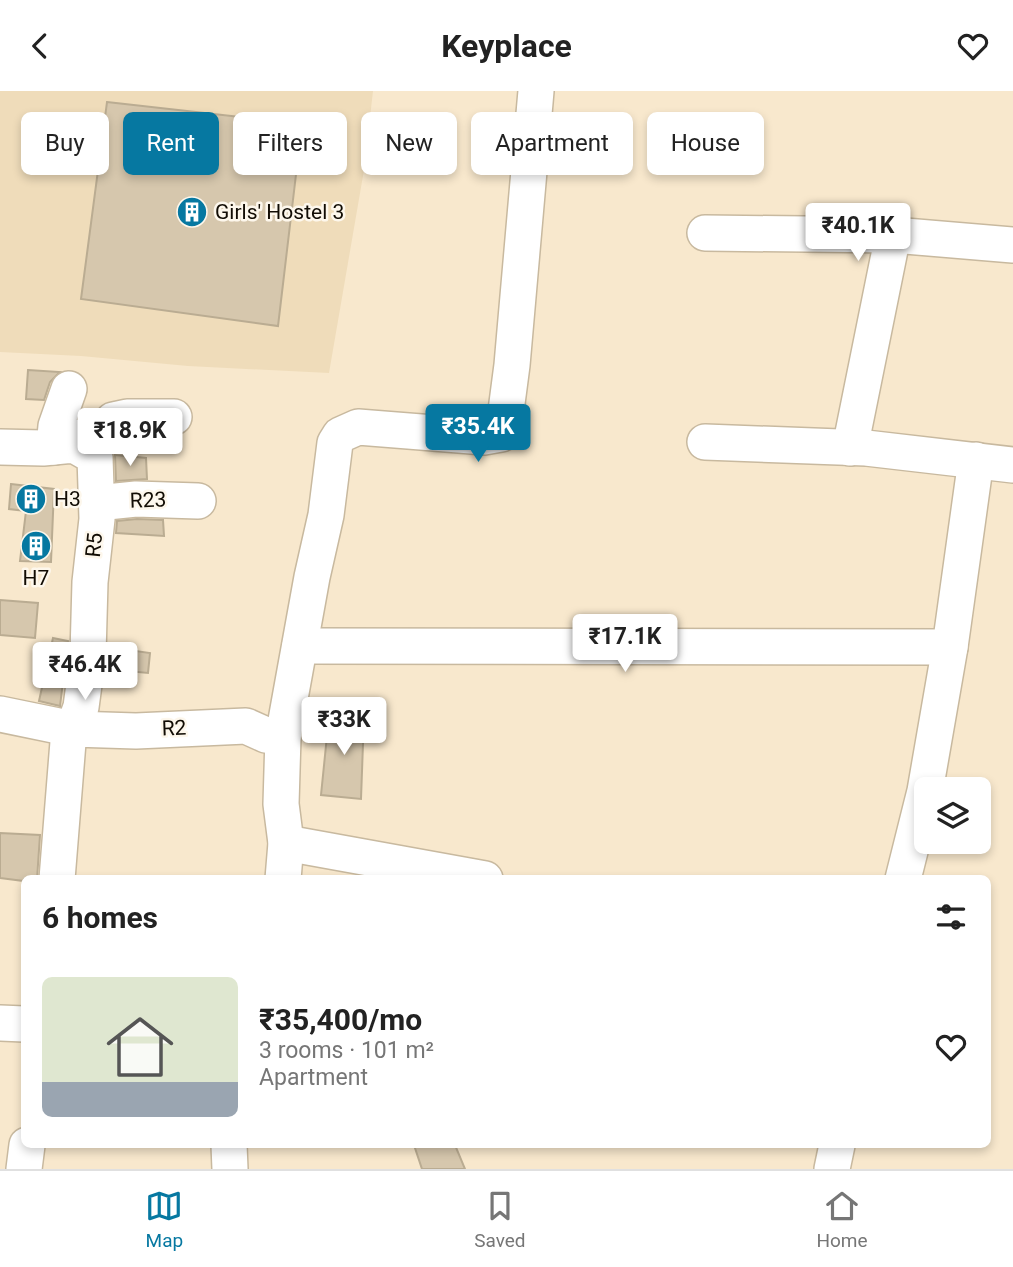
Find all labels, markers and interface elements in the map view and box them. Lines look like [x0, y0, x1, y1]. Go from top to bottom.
icon: back [21, 27, 59, 65]
text: Keyplace [441, 27, 572, 65]
icon: heart [954, 27, 992, 65]
chip: Buy [21, 112, 109, 175]
chip: Rent [123, 112, 219, 175]
chip: Filters [233, 112, 347, 175]
chip: New [361, 112, 457, 175]
chip: Apartment [471, 112, 633, 175]
chip: House [647, 112, 764, 175]
building icon: Girls' Hostel 3 [175, 195, 209, 229]
place label: Girls' Hostel 3 [215, 200, 344, 224]
pin: ₹40.1K [801, 204, 915, 263]
text: ₹40.1K [822, 212, 894, 239]
pin: ₹35.4K [421, 405, 535, 464]
pin: ₹18.9K [73, 409, 187, 468]
text: ₹35.4K [442, 413, 514, 440]
text: ₹18.9K [94, 417, 166, 444]
building icon: H3 [14, 482, 48, 516]
place label: H3 [54, 487, 81, 511]
street label: R23 [129, 487, 167, 513]
building icon: H7 [19, 529, 53, 563]
street label: R5 [81, 531, 107, 559]
place label: H7 [23, 566, 49, 590]
pin: ₹17.1K [568, 615, 682, 674]
text: ₹17.1K [589, 623, 661, 650]
pin: ₹46.4K [28, 643, 142, 702]
text: ₹46.4K [49, 651, 121, 678]
pin: ₹33K [303, 697, 385, 757]
text: ₹33K [317, 706, 371, 733]
street label: R2 [161, 716, 187, 740]
map controls [914, 777, 991, 854]
button: layers [914, 777, 991, 854]
icon: filters [932, 898, 970, 936]
text: 6 homes [42, 900, 158, 935]
text: ₹35,400/mo [259, 1002, 422, 1037]
icon: home [98, 1005, 182, 1089]
icon: heart [932, 1028, 970, 1066]
text: 3 rooms · 101 m² [259, 1037, 434, 1064]
text: Apartment [259, 1064, 368, 1091]
tab: Map [145, 1187, 183, 1252]
tab: Saved [474, 1187, 526, 1252]
tab: Home [816, 1187, 868, 1252]

